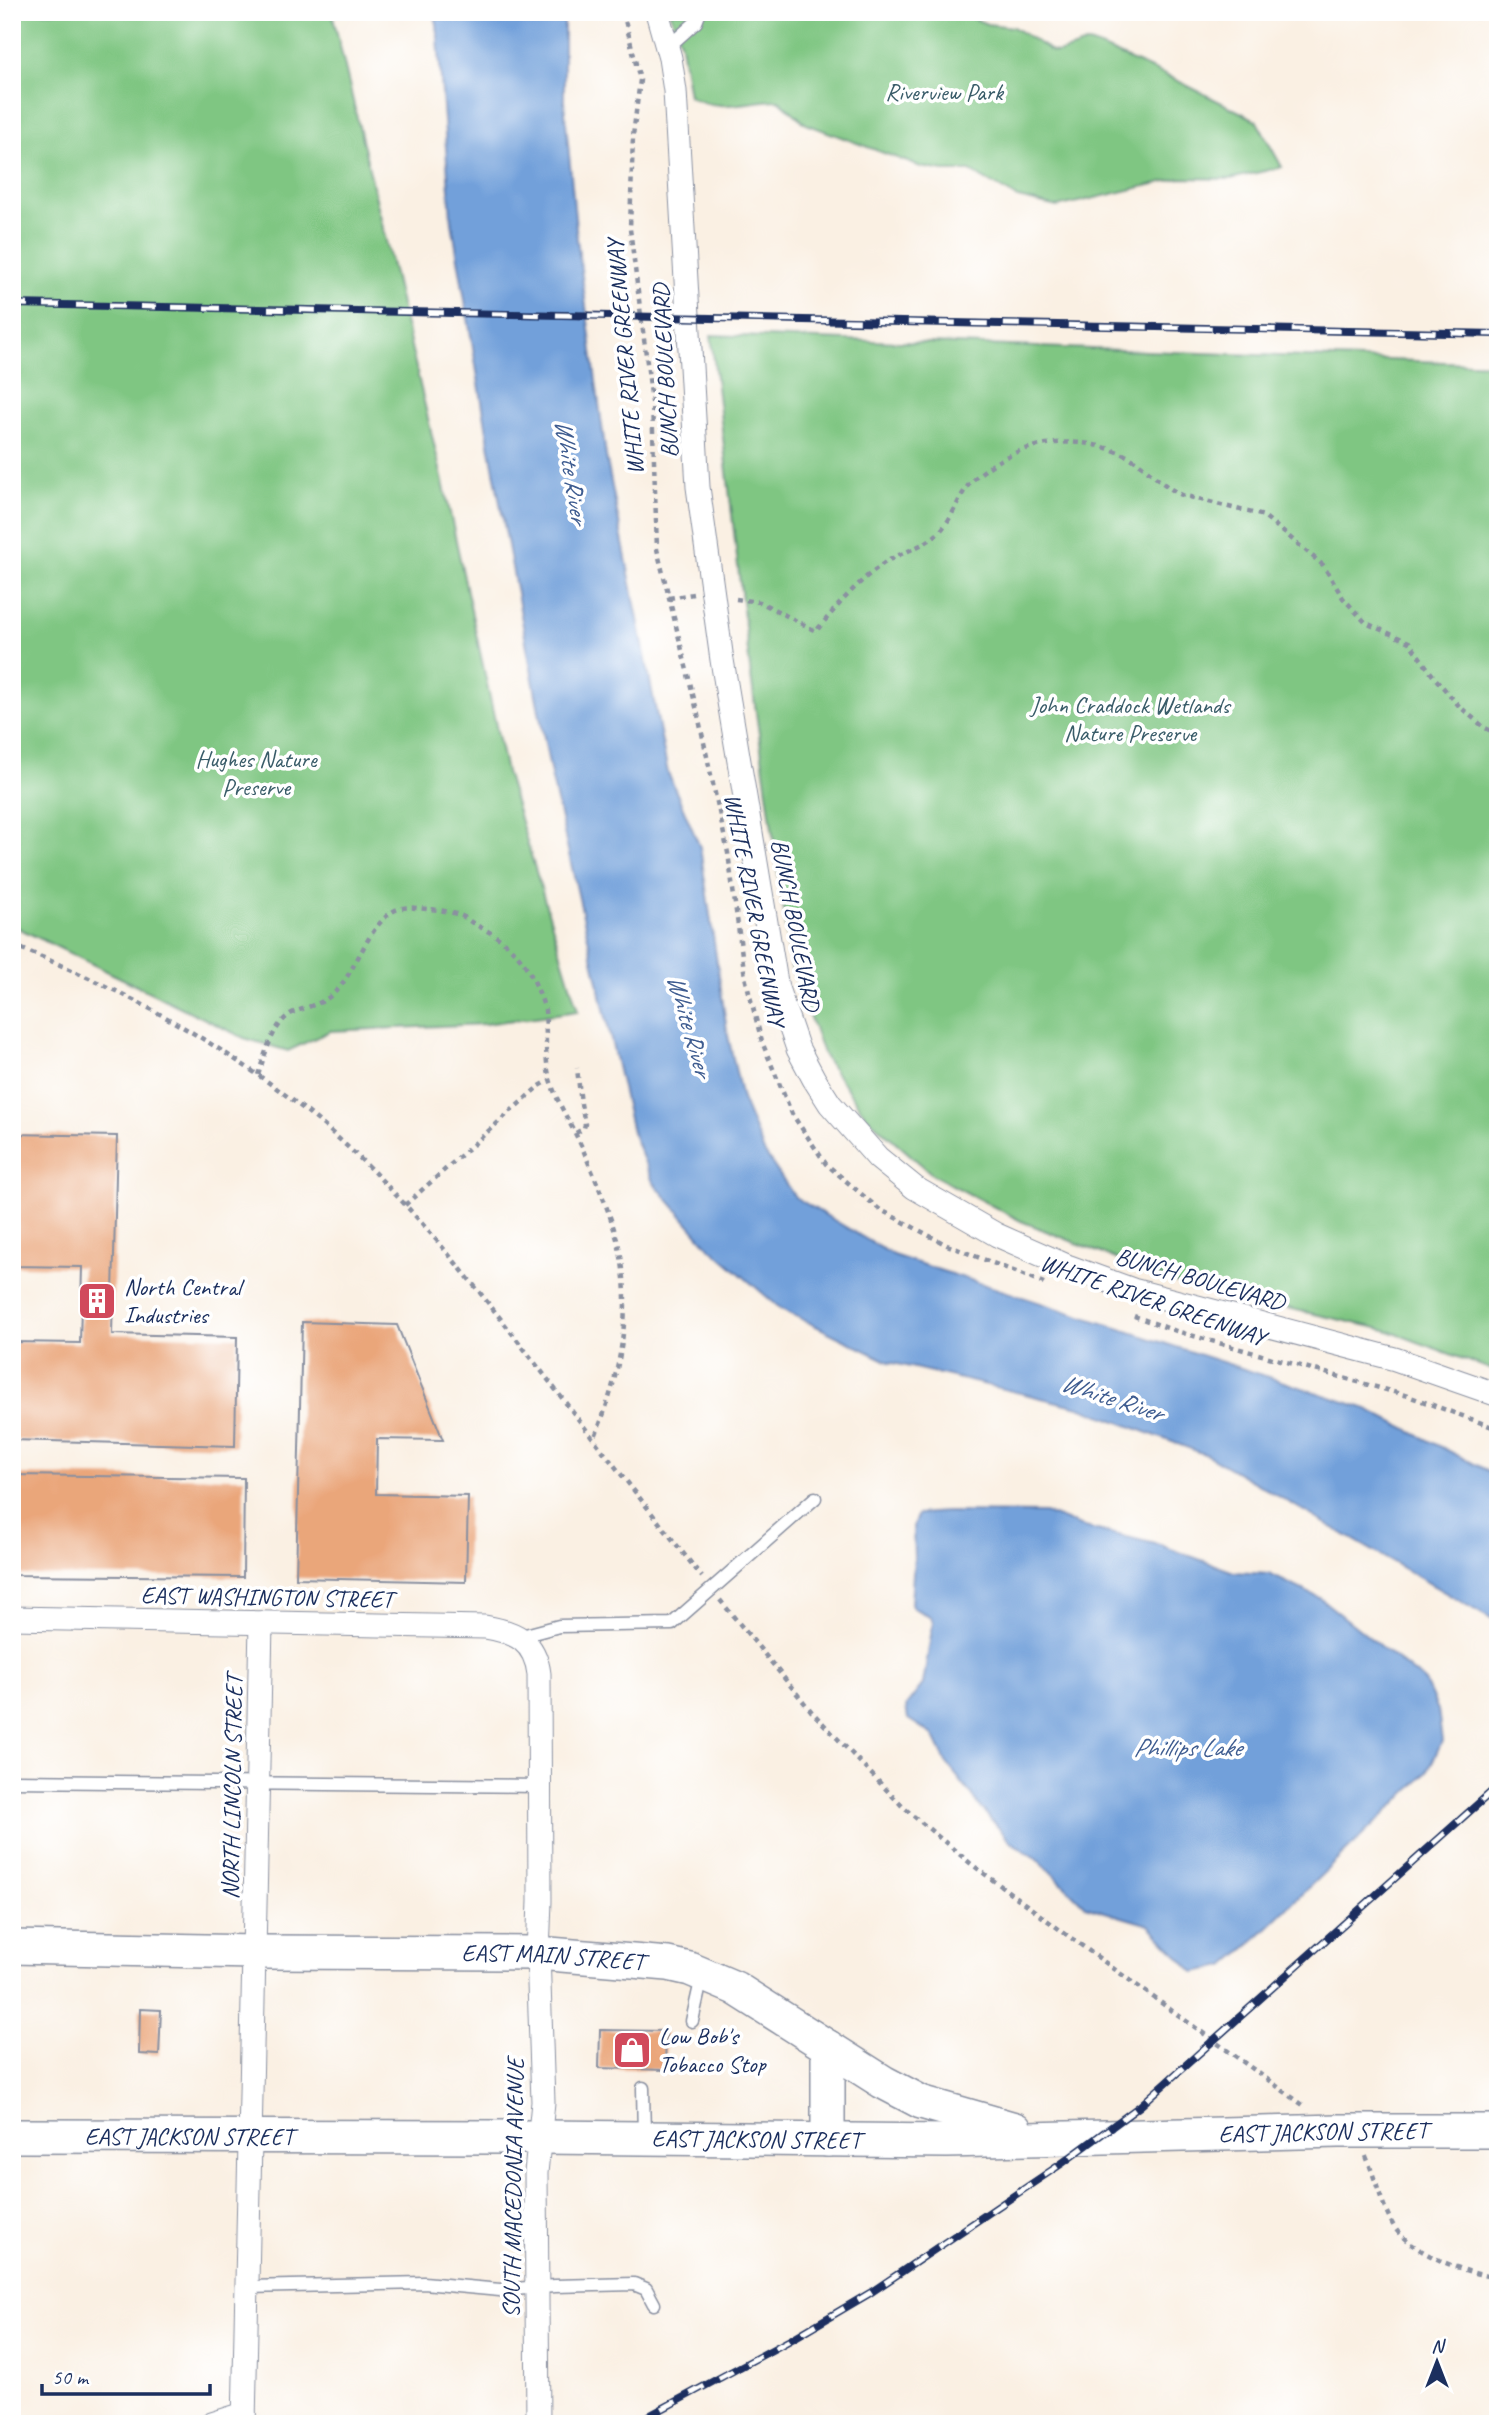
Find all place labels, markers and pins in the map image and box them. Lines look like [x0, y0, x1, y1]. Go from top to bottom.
place label: North Central Industries [124, 1272, 245, 1330]
building icon: North Central Industries [76, 1280, 118, 1322]
place label: Low Bob's Tobacco Stop [659, 2021, 768, 2079]
shop icon: Low Bob's Tobacco Stop [611, 2029, 653, 2071]

